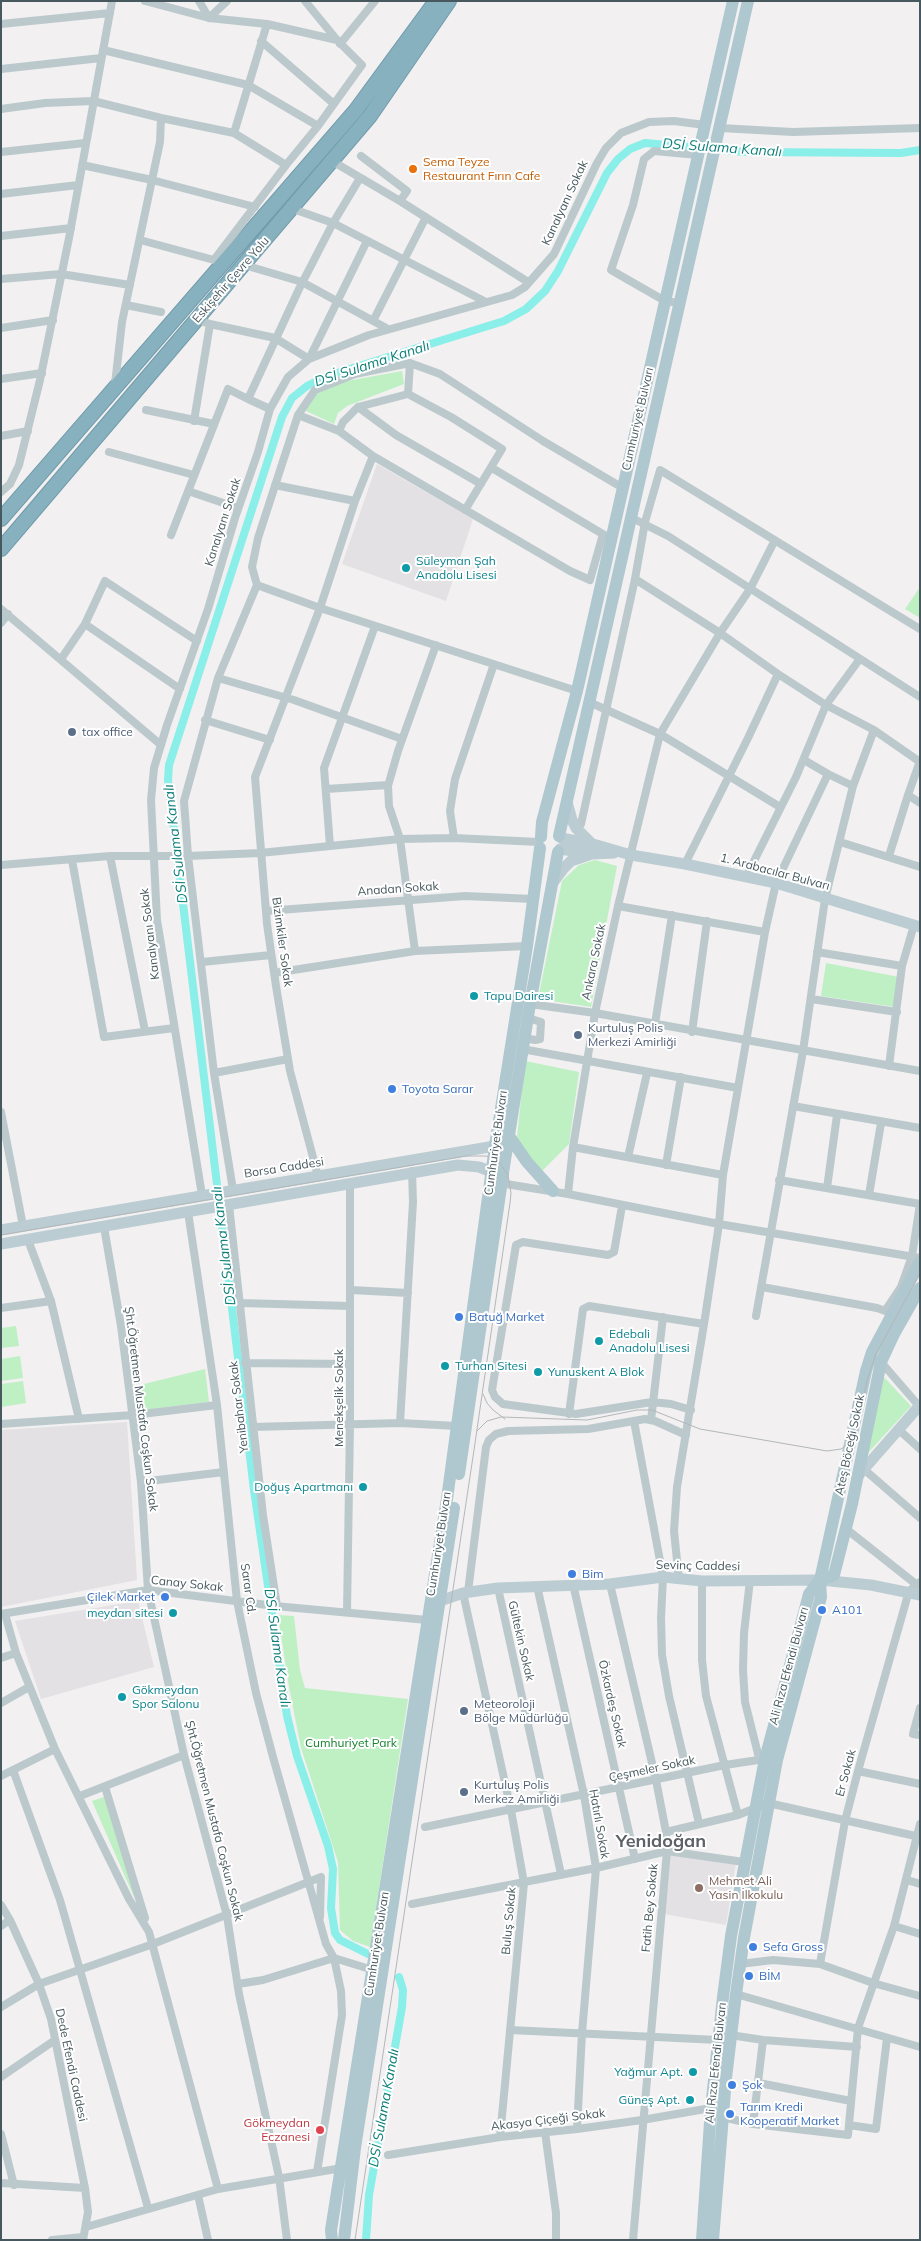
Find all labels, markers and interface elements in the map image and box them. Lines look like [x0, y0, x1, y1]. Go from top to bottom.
water label: DSİ Sulama Kanalı [662, 135, 782, 161]
place label: Sema Teyze Restaurant Fırın Cafe [423, 155, 540, 183]
street label: Kanalyanı Sokak [539, 158, 591, 248]
marker: Sema Teyze Restaurant Fırın Cafe [407, 163, 419, 175]
street label: Eskişehir Çevre Yolu [190, 234, 272, 326]
water label: DSİ Sulama Kanalı [312, 337, 432, 391]
street label: Cumhuriyet Bulvarı [619, 366, 657, 472]
street label: Kanalyanı Sokak [202, 476, 244, 568]
place label: Süleyman Şah Anadolu Lisesi [416, 554, 497, 582]
marker: Süleyman Şah Anadolu Lisesi [400, 562, 412, 574]
place label: tax office [82, 725, 133, 739]
marker: tax office [66, 726, 78, 738]
water label: DSİ Sulama Kanalı [160, 783, 192, 905]
street label: 1. Arabacılar Bulvarı [719, 850, 831, 894]
street label: Anadan Sokak [357, 879, 439, 899]
street label: Kanalyanı Sokak [137, 887, 163, 981]
street label: Bizimkiler Sokak [269, 896, 295, 988]
street label: Ankara Sokak [579, 923, 609, 1001]
place label: Tapu Dairesi [484, 989, 553, 1003]
marker: Tapu Dairesi [468, 990, 480, 1002]
place label: Kurtuluş Polis Merkezi Amirliği [588, 1021, 676, 1049]
marker: Kurtuluş Polis Merkezi Amirliği [572, 1029, 584, 1041]
place label: Toyota Sarar [402, 1082, 473, 1096]
marker: Toyota Sarar [386, 1083, 398, 1095]
street label: Cumhuriyet Bulvarı [482, 1090, 510, 1196]
street label: Borsa Caddesi [243, 1155, 325, 1181]
water label: DSİ Sulama Kanalı [208, 1185, 240, 1307]
street label: Şht.Öğretmen Mustafa Coşkun Sokak [121, 1306, 161, 1512]
place label: Batuğ Market [469, 1310, 544, 1324]
marker: Batuğ Market [453, 1311, 465, 1323]
place label: Edebali Anadolu Lisesi [609, 1327, 690, 1355]
marker: Edebali Anadolu Lisesi [593, 1335, 605, 1347]
street label: Menekşelik Sokak [332, 1349, 346, 1447]
place label: Turhan Sitesi [455, 1359, 527, 1373]
street label: Yenibahar Sokak [226, 1360, 252, 1454]
marker: Turhan Sitesi [439, 1360, 451, 1372]
place label: Yunuskent A Blok [548, 1365, 644, 1379]
marker: Yunuskent A Blok [532, 1366, 544, 1378]
street label: Ateş Böceği Sokak [832, 1393, 868, 1497]
place label: Doğuş Apartmanı [254, 1480, 353, 1494]
marker: Doğuş Apartmanı [357, 1481, 369, 1493]
street label: Cumhuriyet Bulvarı [424, 1491, 454, 1597]
street label: Sevinç Caddesi [656, 1558, 740, 1574]
street label: Sarar Cd. [237, 1563, 259, 1615]
place label: Bim [582, 1567, 604, 1581]
marker: Bim [566, 1568, 578, 1580]
street label: Canay Sokak [150, 1573, 224, 1595]
water label: DSİ Sulama Kanalı [260, 1587, 294, 1709]
place label: Çilek Market [87, 1590, 155, 1604]
marker: Çilek Market [159, 1591, 171, 1603]
street label: Gültekin Sokak [505, 1599, 537, 1683]
place label: A101 [832, 1603, 862, 1617]
marker: A101 [816, 1604, 828, 1616]
street label: Ali Rıza Efendi Bulvarı [766, 1605, 812, 1727]
place label: meydan sitesi [87, 1606, 163, 1620]
marker: meydan sitesi [167, 1607, 179, 1619]
street label: Özkardeş Sokak [595, 1659, 629, 1749]
place label: Gökmeydan Spor Salonu [132, 1683, 199, 1711]
marker: Gökmeydan Spor Salonu [116, 1691, 128, 1703]
place label: Meteoroloji Bölge Müdürlüğü [474, 1697, 568, 1725]
marker: Meteoroloji Bölge Müdürlüğü [458, 1705, 470, 1717]
street label: Şht.Öğretmen Mustafa Coşkun Sokak [182, 1719, 246, 1923]
park label: Cumhuriyet Park [305, 1736, 397, 1750]
street label: Er Sokak [833, 1748, 859, 1798]
street label: Çeşmeler Sokak [607, 1753, 697, 1785]
place label: Kurtuluş Polis Merkez Amirliği [474, 1778, 559, 1806]
marker: Kurtuluş Polis Merkez Amirliği [458, 1786, 470, 1798]
street label: Hatırlı Sokak [586, 1788, 612, 1860]
district label: Yenidoğan [616, 1831, 706, 1853]
street label: Fatih Bey Sokak [639, 1863, 661, 1953]
place label: Mehmet Ali Yasin İlkokulu [709, 1874, 783, 1902]
marker: Mehmet Ali Yasin İlkokulu [693, 1882, 705, 1894]
street label: Buluş Sokak [499, 1887, 519, 1955]
street label: Cumhuriyet Bulvarı [362, 1891, 392, 1997]
place label: Sefa Gross [763, 1940, 823, 1954]
marker: Sefa Gross [747, 1941, 759, 1953]
place label: BİM [759, 1969, 781, 1983]
marker: BİM [743, 1970, 755, 1982]
street label: Ali Rıza Efendi Bulvarı [702, 2002, 730, 2124]
street label: Dede Efendi Caddesi [52, 2007, 90, 2123]
water label: DSİ Sulama Kanalı [365, 2048, 403, 2168]
place label: Yağmur Apt. [614, 2065, 683, 2079]
marker: Yağmur Apt. [687, 2066, 699, 2078]
place label: Şok [742, 2078, 763, 2092]
marker: Şok [726, 2079, 738, 2091]
place label: Güneş Apt. [619, 2093, 680, 2107]
marker: Güneş Apt. [684, 2094, 696, 2106]
place label: Tarım Kredi Kooperatif Market [740, 2100, 839, 2128]
street label: Akasya Çiçeği Sokak [490, 2106, 606, 2134]
marker: Tarım Kredi Kooperatif Market [724, 2108, 736, 2120]
place label: Gökmeydan Eczanesi [243, 2116, 310, 2144]
marker: Gökmeydan Eczanesi [314, 2124, 326, 2136]

